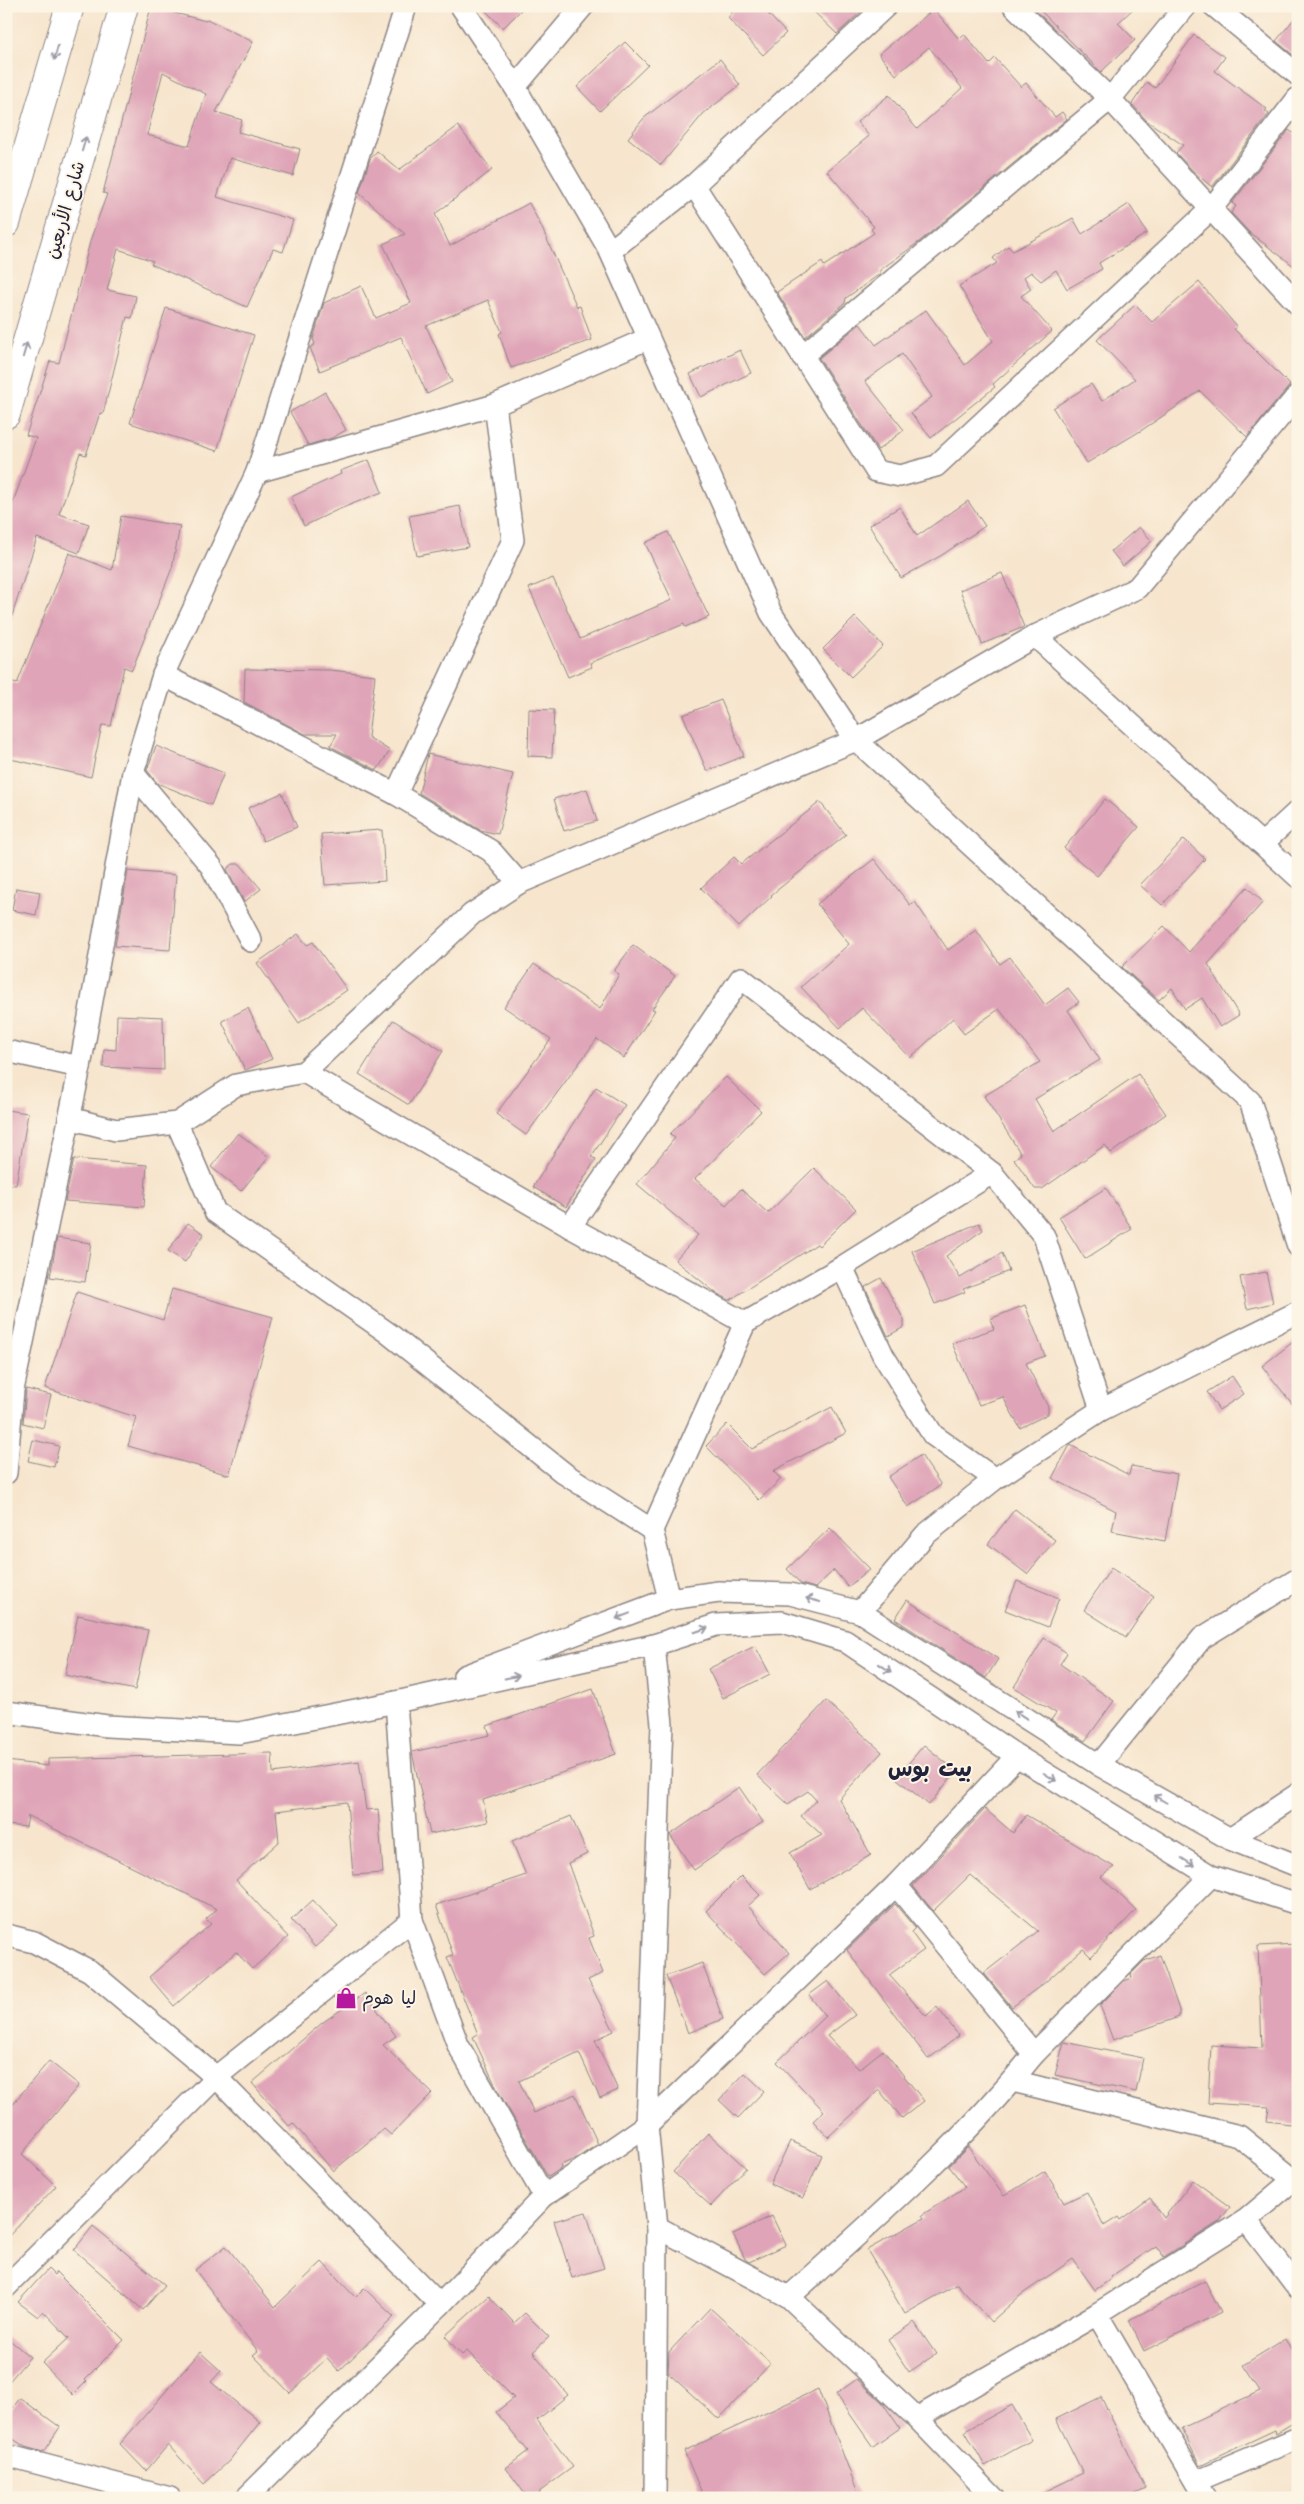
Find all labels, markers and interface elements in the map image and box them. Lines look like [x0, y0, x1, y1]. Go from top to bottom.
one-way arrow [51, 45, 60, 61]
one-way arrow [80, 136, 90, 152]
street label: شارع الأربعين [40, 158, 91, 262]
one-way arrow [20, 343, 30, 359]
one-way arrow [805, 1594, 821, 1604]
one-way arrow [616, 1612, 631, 1621]
one-way arrow [692, 1625, 708, 1634]
one-way arrow [878, 1663, 892, 1673]
one-way arrow [503, 1672, 519, 1681]
one-way arrow [1014, 1710, 1028, 1720]
district label: بيت بوس [888, 1754, 972, 1785]
one-way arrow [1043, 1771, 1057, 1782]
one-way arrow [1153, 1794, 1167, 1804]
one-way arrow [1181, 1857, 1195, 1867]
shop icon: ليا هوم [333, 1985, 359, 2011]
place label: ليا هوم [362, 1986, 416, 2012]

